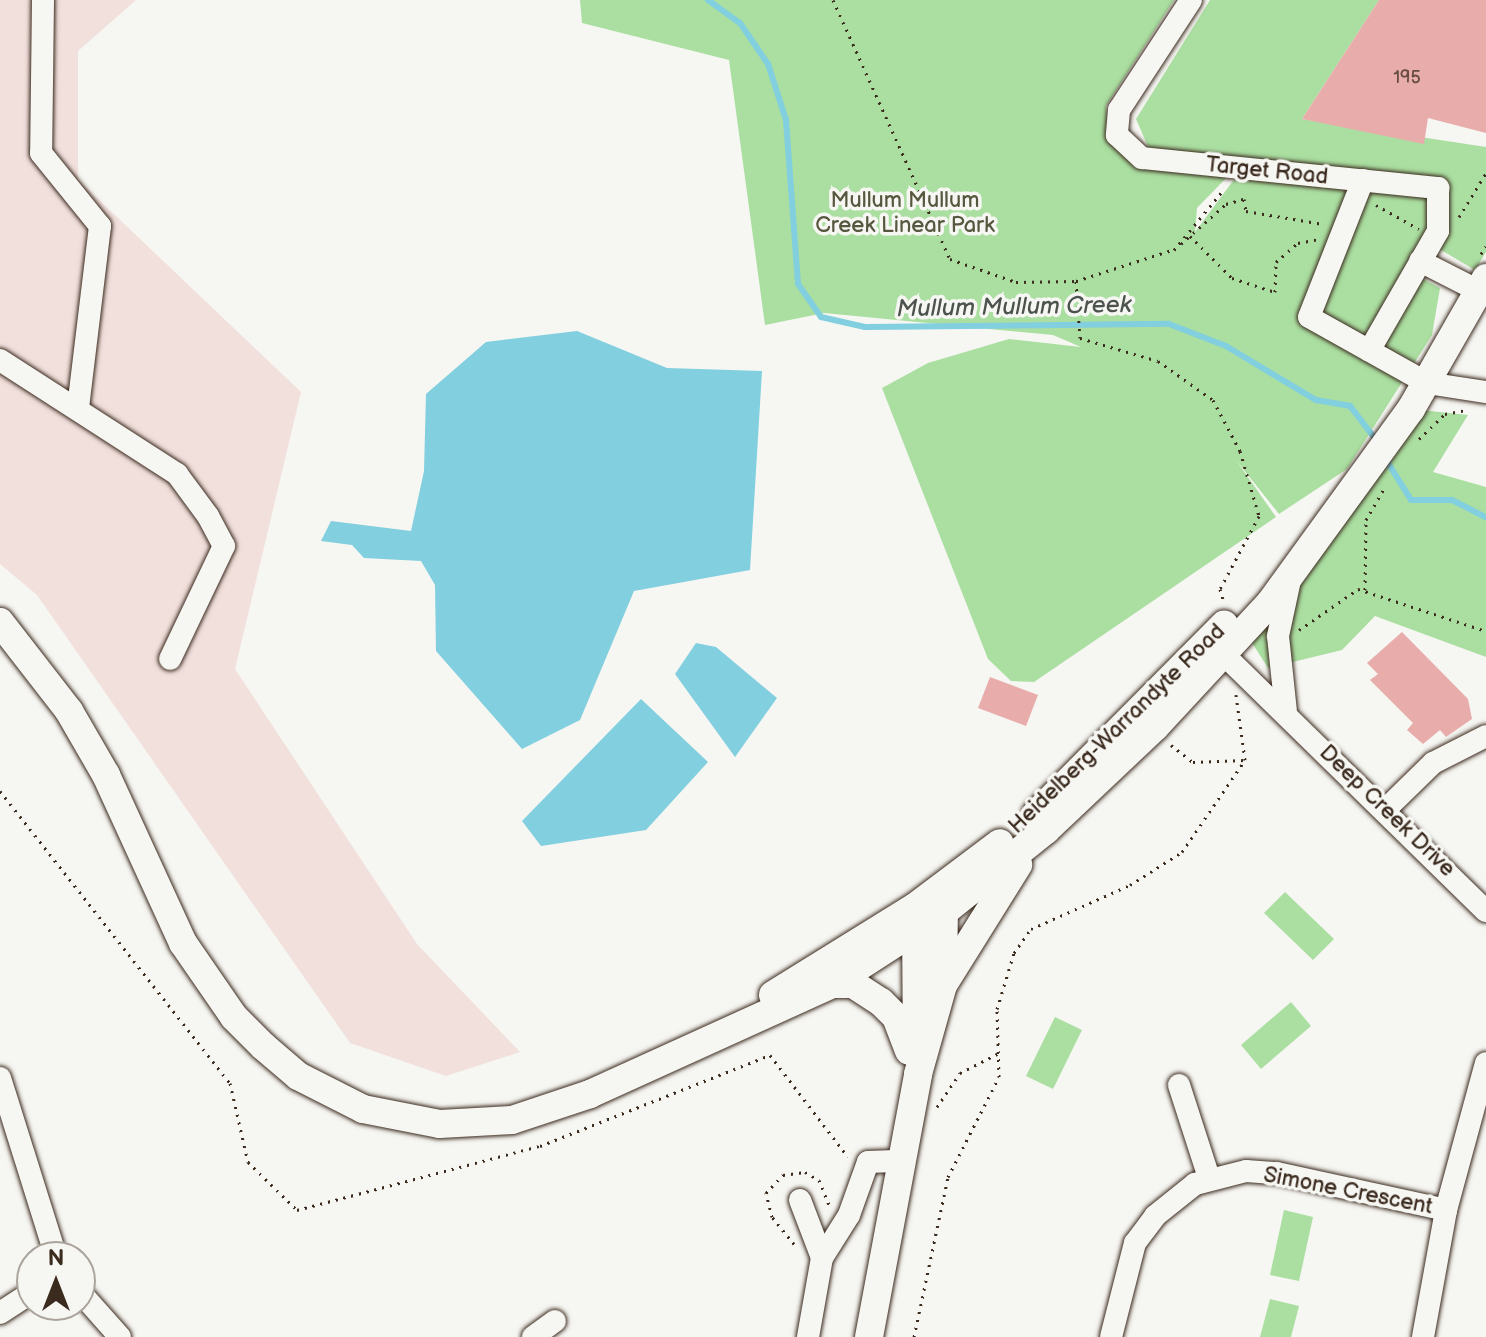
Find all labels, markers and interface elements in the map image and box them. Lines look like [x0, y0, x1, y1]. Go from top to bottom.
house number: 195 [1393, 67, 1421, 89]
street label: Target Road [1205, 151, 1329, 191]
park label: Mullum Mullum Creek Linear Park [815, 187, 995, 238]
water label: Mullum Mullum Creek [896, 291, 1132, 323]
street label: Heidelberg-Warrandyte Road [1003, 619, 1231, 839]
street label: Deep Creek Drive [1314, 740, 1460, 882]
street label: Simone Crescent [1261, 1162, 1435, 1220]
north arrow [16, 1241, 96, 1321]
text: N [48, 1245, 64, 1272]

